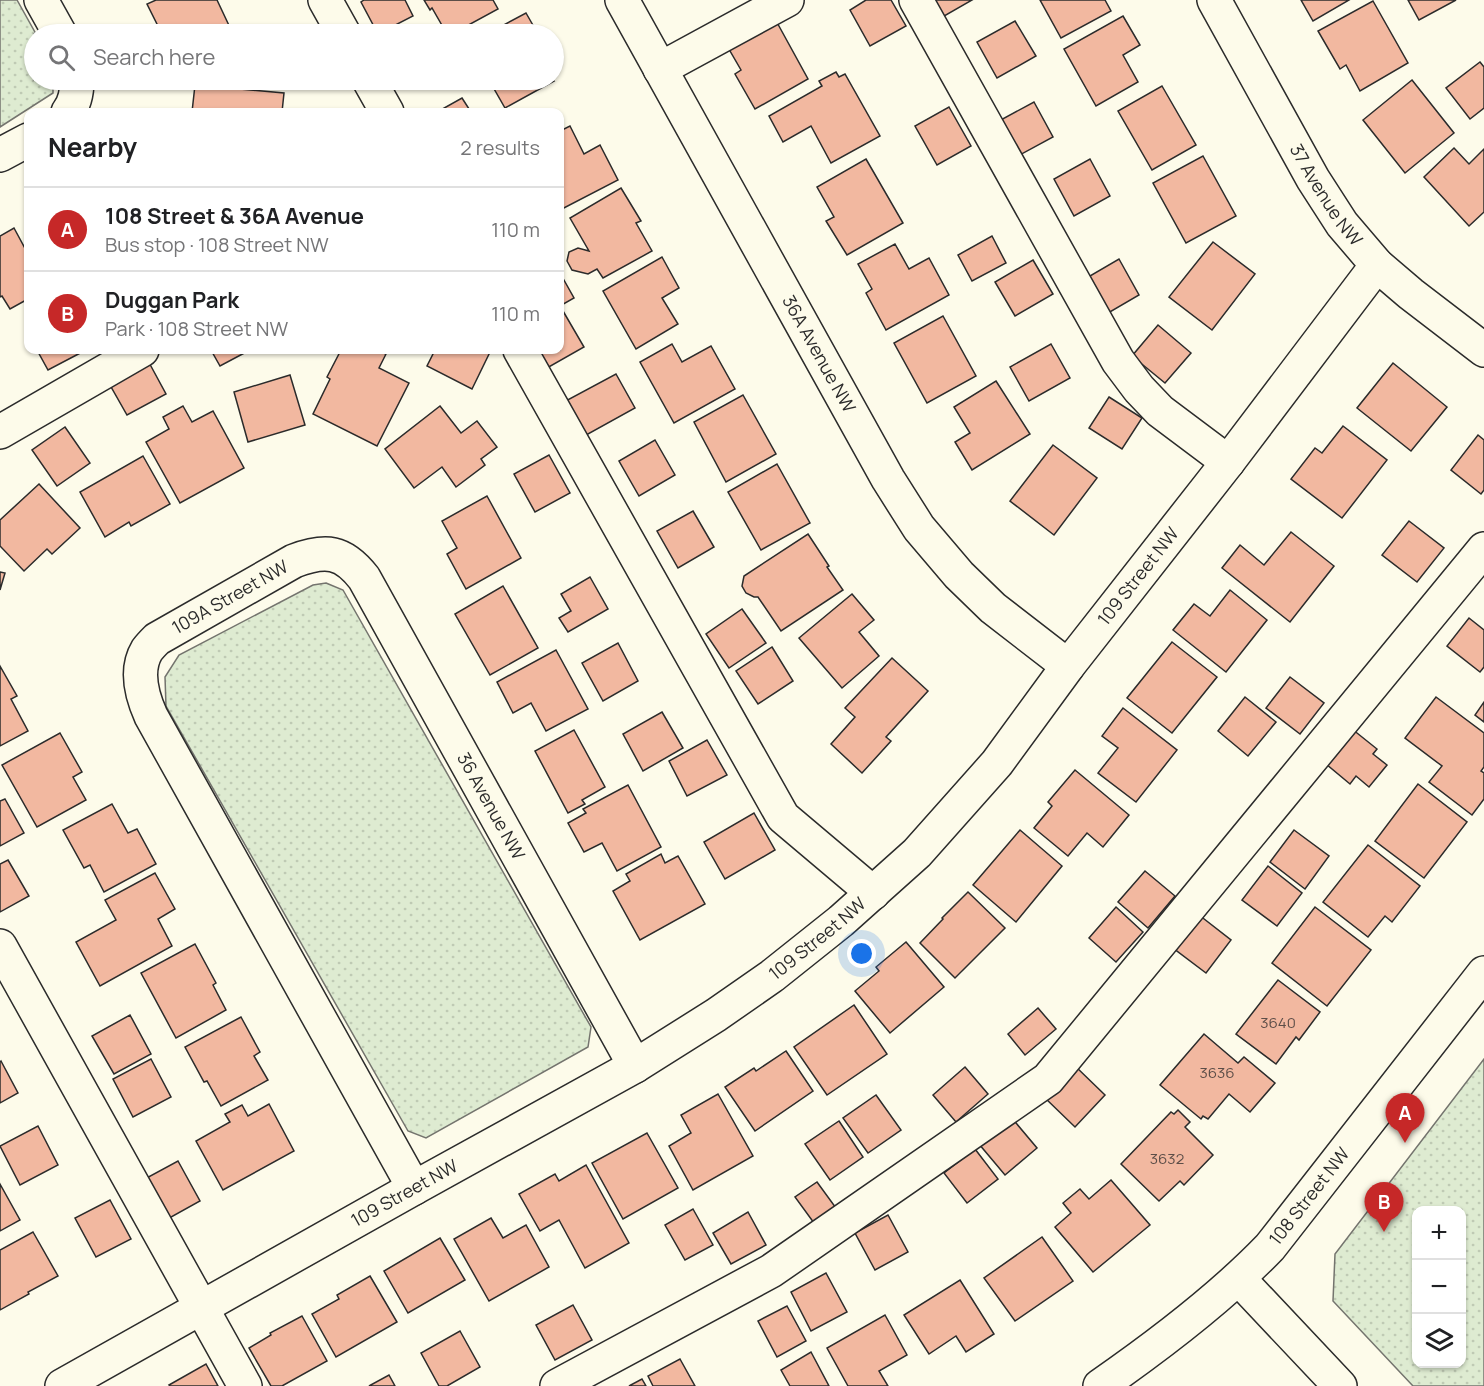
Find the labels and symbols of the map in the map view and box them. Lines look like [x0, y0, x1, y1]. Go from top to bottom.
street label: 37 Avenue NW [1285, 139, 1369, 251]
street label: 36A Avenue NW [777, 291, 862, 417]
street label: 109 Street NW [1091, 522, 1184, 630]
street label: 109A Street NW [167, 554, 292, 639]
street label: 36 Avenue NW [452, 748, 531, 864]
street label: 109 Street NW [763, 891, 871, 985]
your location [847, 939, 876, 968]
house number: 3640 [1260, 1012, 1296, 1033]
house number: 3636 [1199, 1062, 1235, 1083]
pin: A [1386, 1094, 1424, 1143]
street label: 108 Street NW [1263, 1142, 1354, 1250]
house number: 3632 [1150, 1148, 1184, 1169]
street label: 109 Street NW [347, 1153, 462, 1232]
pin: B [1364, 1182, 1404, 1232]

